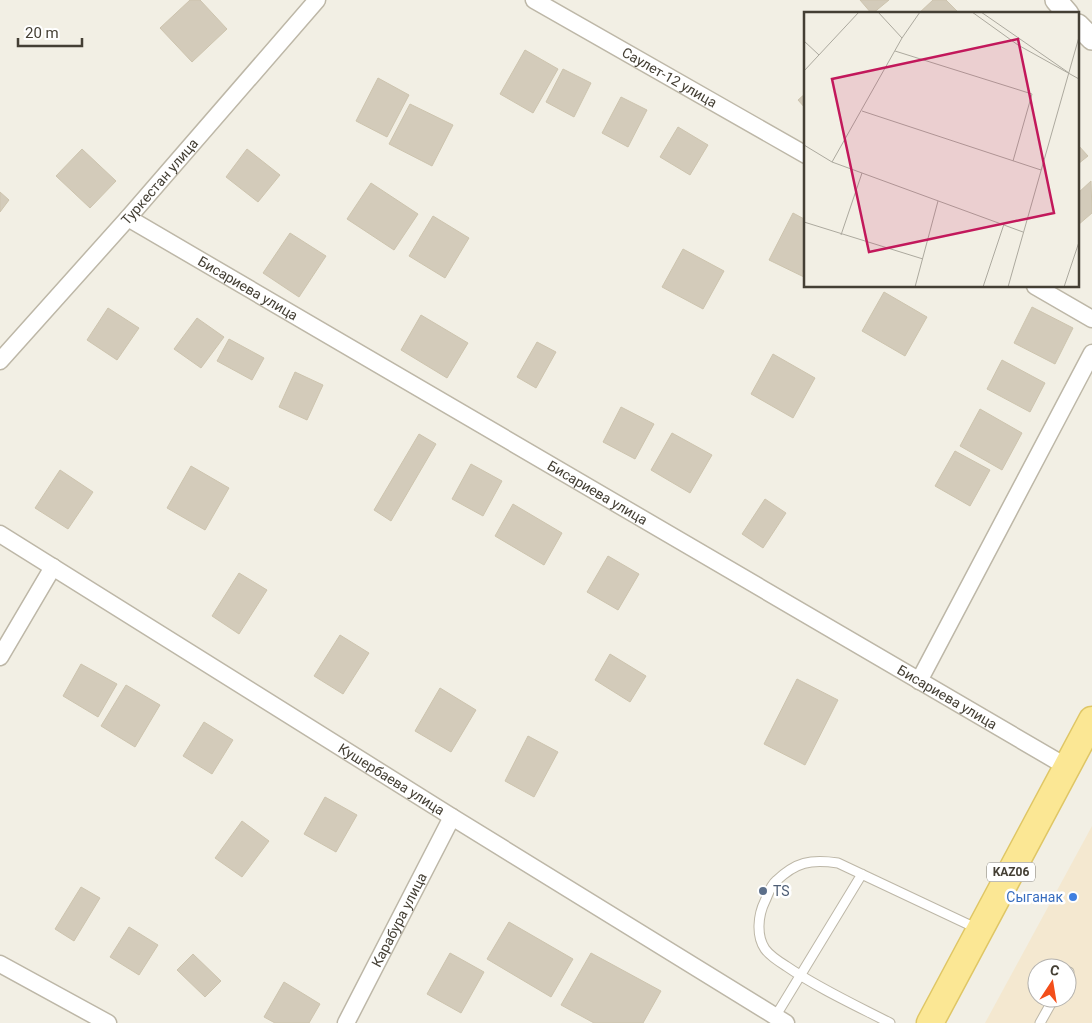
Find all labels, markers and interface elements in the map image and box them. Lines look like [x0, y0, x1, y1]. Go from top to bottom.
inset map [804, 12, 1080, 288]
scale bar [18, 15, 81, 47]
text: 20 m [25, 24, 59, 42]
street label: Саулет-12 улица [619, 44, 720, 111]
street label: Туркестан улица [118, 135, 201, 228]
street label: Бисариева улица [195, 253, 301, 324]
street label: Бисариева улица [545, 457, 650, 528]
street label: Бисариева улица [894, 662, 1000, 732]
street label: Кушербаева улица [335, 740, 448, 818]
road number: KAZ06 [987, 862, 1035, 882]
street label: Карабура улица [368, 870, 430, 970]
place label: TS [773, 883, 790, 899]
marker: TS [757, 885, 769, 897]
place label: Сыганак [1006, 889, 1063, 905]
marker: Сыганак [1067, 891, 1079, 903]
north arrow [1027, 958, 1077, 1008]
text: С [1049, 962, 1061, 979]

